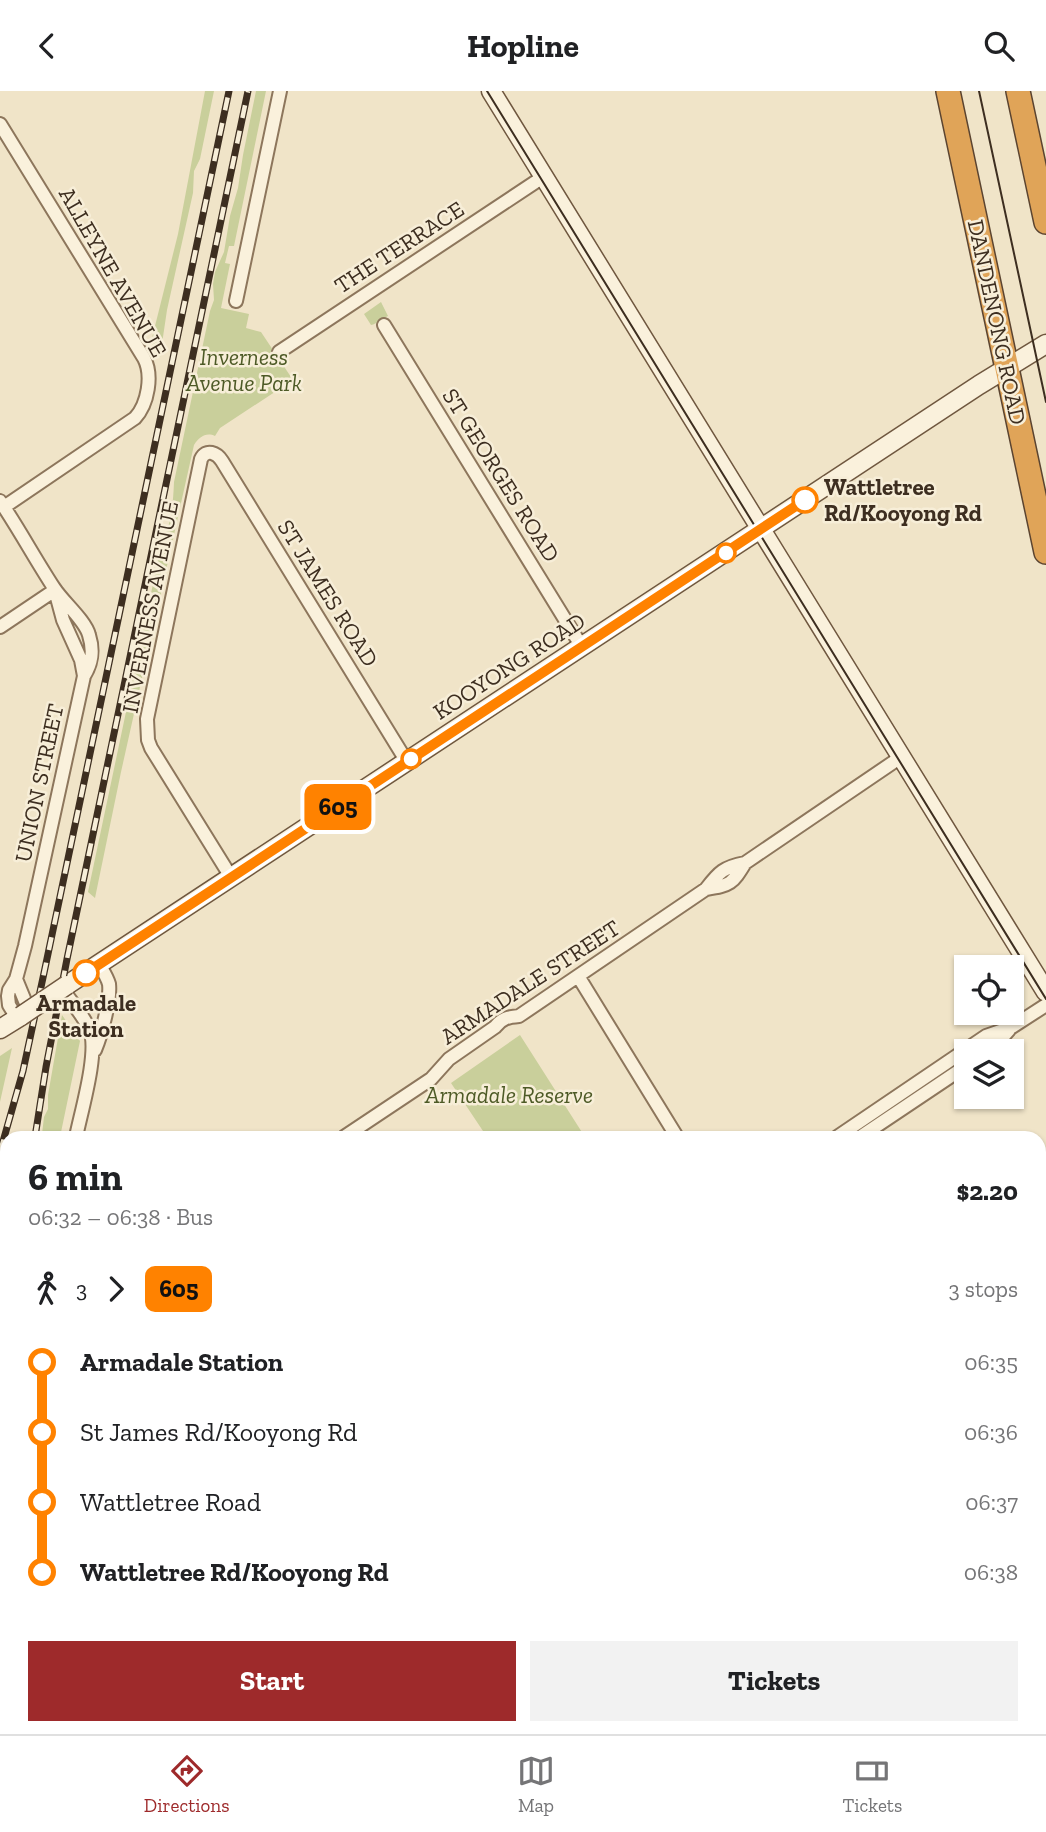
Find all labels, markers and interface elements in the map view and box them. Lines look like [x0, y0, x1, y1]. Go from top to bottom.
icon: back [28, 27, 66, 65]
text: Hopline [467, 27, 579, 65]
icon: search [980, 27, 1018, 65]
street label: ALLEYNE AVENUE [53, 182, 173, 362]
street label: THE TERRACE [329, 195, 469, 299]
street label: DANDENONG ROAD [962, 217, 1032, 427]
park label: Inverness Avenue Park [185, 343, 302, 397]
street label: ST GEORGES ROAD [436, 383, 566, 567]
place label: Wattletree Rd/Kooyong Rd [824, 473, 982, 527]
marker: Wattletree Rd/Kooyong Rd [792, 487, 818, 513]
street label: INVERNESS AVENUE [116, 499, 184, 715]
street label: ST JAMES ROAD [272, 514, 384, 672]
unlabelled marker [716, 543, 736, 563]
street label: KOOYONG ROAD [428, 606, 590, 726]
street label: UNION STREET [9, 701, 69, 865]
unlabelled marker [401, 749, 421, 769]
line badge: 605 [298, 784, 378, 830]
text: 605 [318, 792, 358, 821]
street label: ARMADALE STREET [435, 914, 625, 1050]
map controls [954, 955, 1024, 1109]
button: locate [954, 955, 1024, 1025]
marker: Armadale Station [73, 960, 99, 986]
place label: Armadale Station [36, 989, 136, 1043]
button: layers [954, 1039, 1024, 1109]
park label: Armadale Reserve [424, 1081, 593, 1109]
text: 6 min [28, 1154, 123, 1200]
text: $2.20 [956, 1175, 1018, 1207]
text: 06:32 – 06:38 · Bus [28, 1203, 213, 1231]
icon: walk [28, 1270, 66, 1308]
icon: forward [97, 1270, 135, 1308]
text: 605 [159, 1274, 198, 1303]
text: 3 [76, 1275, 87, 1303]
text: 3 stops [948, 1275, 1018, 1303]
text: Armadale Station [80, 1346, 283, 1378]
text: 06:35 [964, 1348, 1018, 1376]
text: St James Rd/Kooyong Rd [80, 1416, 357, 1448]
text: 06:36 [964, 1418, 1018, 1446]
text: Wattletree Road [80, 1486, 261, 1518]
text: 06:37 [965, 1488, 1018, 1516]
text: Wattletree Rd/Kooyong Rd [80, 1556, 389, 1588]
text: 06:38 [964, 1558, 1018, 1586]
button: Start [28, 1641, 516, 1721]
button: Tickets [530, 1641, 1018, 1721]
tab: Directions [144, 1752, 229, 1817]
tab: Map [517, 1752, 555, 1817]
tab: Tickets [842, 1752, 902, 1817]

